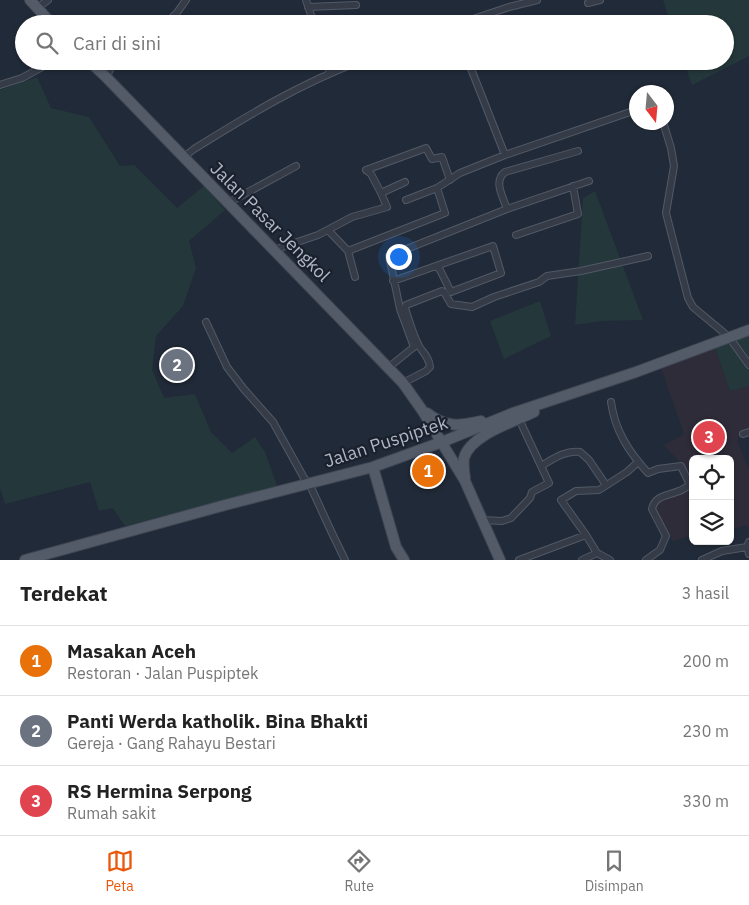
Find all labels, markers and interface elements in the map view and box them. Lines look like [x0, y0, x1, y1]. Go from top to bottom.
search box [15, 15, 734, 70]
icon: search [33, 29, 61, 57]
text: Cari di sini [73, 31, 161, 55]
north arrow [629, 85, 674, 130]
street label: Jalan Pasar Jengkol [206, 157, 335, 287]
your location [386, 244, 412, 270]
pin: 2 [161, 346, 193, 384]
street label: Jalan Puspiptek [321, 411, 451, 472]
pin: 3 [693, 418, 725, 456]
pin: 1 [412, 452, 444, 490]
map controls [689, 455, 734, 545]
button: locate [689, 455, 734, 500]
button: layers [689, 500, 734, 545]
text: Terdekat [20, 579, 108, 607]
text: 3 hasil [682, 583, 729, 603]
text: Masakan Aceh [67, 639, 196, 663]
text: 1 [31, 651, 41, 671]
text: 200 m [682, 651, 729, 671]
text: Restoran · Jalan Puspiptek [67, 663, 258, 683]
text: Panti Werda katholik. Bina Bhakti [67, 709, 368, 733]
text: 2 [31, 721, 41, 741]
text: 230 m [682, 721, 729, 741]
text: Gereja · Gang Rahayu Bestari [67, 733, 276, 753]
text: RS Hermina Serpong [67, 779, 252, 803]
text: 3 [31, 791, 41, 811]
text: 330 m [682, 791, 729, 811]
text: Rumah sakit [67, 803, 156, 823]
tab: Peta [105, 847, 134, 895]
tab: Rute [344, 847, 374, 895]
tab: Disimpan [585, 847, 644, 895]

